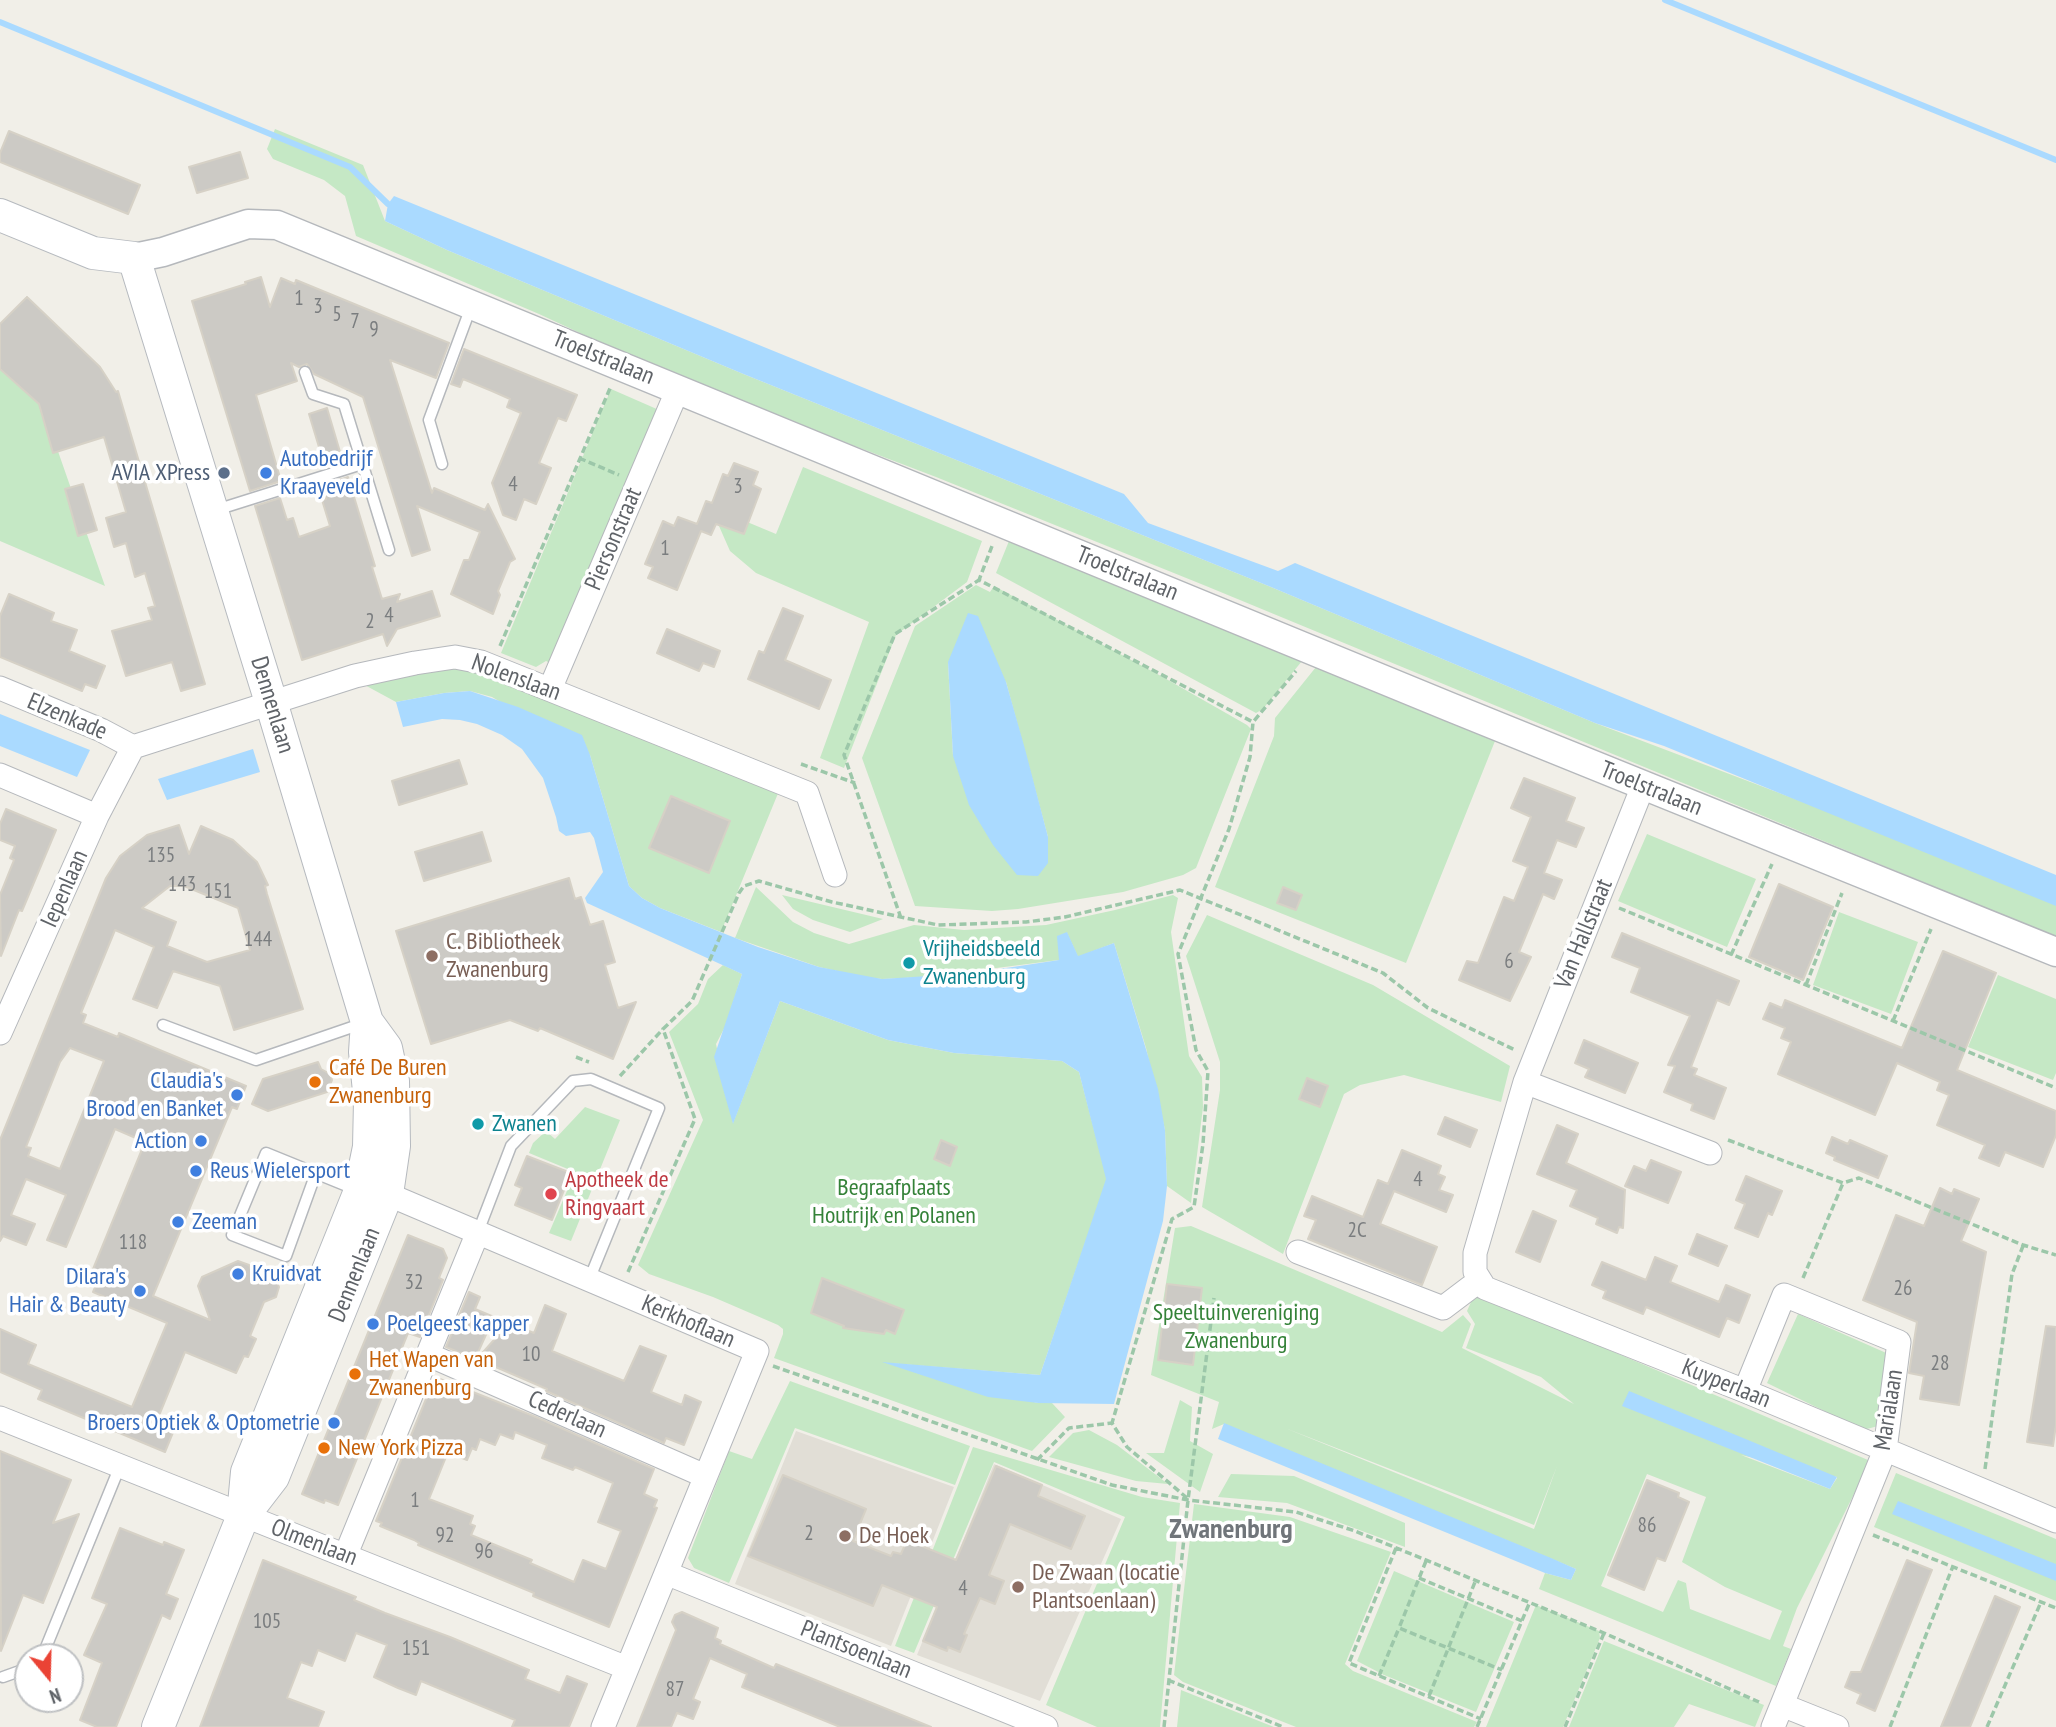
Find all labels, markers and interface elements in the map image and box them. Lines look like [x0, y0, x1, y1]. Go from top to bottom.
house number: 1 [294, 286, 304, 312]
house number: 3 [313, 294, 323, 320]
house number: 5 [332, 302, 342, 328]
house number: 7 [350, 309, 360, 335]
house number: 9 [369, 317, 379, 343]
street label: Troelstralaan [548, 325, 658, 391]
place label: Autobedrijf Kraayeveld [280, 445, 372, 501]
place label: AVIA XPress [112, 459, 210, 487]
marker: AVIA XPress [216, 465, 232, 481]
marker: Autobedrijf Kraayeveld [258, 465, 274, 481]
house number: 4 [508, 472, 518, 498]
house number: 3 [733, 474, 743, 500]
street label: Piersonstraat [580, 483, 648, 595]
house number: 1 [660, 536, 670, 562]
street label: Troelstralaan [1072, 541, 1182, 607]
house number: 4 [384, 603, 394, 629]
house number: 2 [365, 609, 375, 635]
street label: Nolenslaan [467, 649, 565, 707]
street label: Dennenlaan [244, 653, 300, 757]
street label: Elzenkade [23, 687, 111, 747]
street label: Troelstralaan [1596, 756, 1706, 822]
house number: 135 [147, 843, 175, 869]
street label: Iepenlaan [35, 846, 95, 932]
house number: 143 [168, 872, 196, 898]
street label: Van Hallstraat [1549, 875, 1619, 993]
house number: 151 [204, 879, 232, 905]
house number: 144 [244, 927, 272, 953]
place label: C. Bibliotheek Zwanenburg [446, 928, 561, 984]
place label: Vrijheidsbeeld Zwanenburg [923, 935, 1040, 991]
marker: C. Bibliotheek Zwanenburg [424, 948, 440, 964]
house number: 6 [1504, 949, 1514, 975]
marker: Vrijheidsbeeld Zwanenburg [901, 955, 917, 971]
place label: Café De Buren Zwanenburg [329, 1054, 447, 1110]
place label: Claudia's Brood en Banket [86, 1067, 223, 1123]
marker: Café De Buren Zwanenburg [307, 1074, 323, 1090]
marker: Claudia's Brood en Banket [229, 1087, 245, 1103]
place label: Zwanen [492, 1110, 557, 1138]
marker: Zwanen [470, 1116, 486, 1132]
place label: Action [135, 1127, 187, 1155]
marker: Action [193, 1133, 209, 1149]
place label: Reus Wielersport [210, 1157, 350, 1185]
marker: Reus Wielersport [188, 1163, 204, 1179]
place label: Apotheek de Ringvaart [565, 1166, 669, 1222]
house number: 4 [1413, 1167, 1423, 1193]
park label: Begraafplaats Houtrijk en Polanen [812, 1174, 976, 1230]
marker: Apotheek de Ringvaart [543, 1186, 559, 1202]
place label: Zeeman [192, 1208, 257, 1236]
marker: Zeeman [170, 1214, 186, 1230]
house number: 2C [1347, 1218, 1367, 1244]
street label: Dennenlaan [323, 1224, 387, 1326]
house number: 118 [119, 1230, 147, 1256]
place label: Kruidvat [252, 1260, 321, 1288]
place label: Dilara's Hair & Beauty [9, 1263, 126, 1319]
marker: Kruidvat [230, 1266, 246, 1282]
house number: 32 [405, 1270, 423, 1296]
house number: 26 [1894, 1276, 1912, 1302]
marker: Dilara's Hair & Beauty [132, 1283, 148, 1299]
street label: Kerkhoflaan [637, 1289, 739, 1355]
park label: Speeltuinvereniging Zwanenburg [1153, 1299, 1319, 1355]
place label: Poelgeest kapper [387, 1310, 529, 1338]
marker: Poelgeest kapper [365, 1316, 381, 1332]
house number: 10 [522, 1342, 540, 1368]
place label: Het Wapen van Zwanenburg [369, 1346, 494, 1402]
house number: 28 [1931, 1351, 1949, 1377]
street label: Kuyperlaan [1677, 1353, 1775, 1415]
marker: Het Wapen van Zwanenburg [347, 1366, 363, 1382]
street label: Marialaan [1868, 1367, 1910, 1453]
street label: Cederlaan [523, 1385, 611, 1445]
place label: Broers Optiek & Optometrie [87, 1409, 320, 1437]
marker: Broers Optiek & Optometrie [326, 1415, 342, 1431]
place label: New York Pizza [338, 1434, 463, 1462]
marker: New York Pizza [316, 1440, 332, 1456]
house number: 1 [410, 1488, 420, 1514]
street label: Olmenlaan [267, 1513, 361, 1573]
district label: Zwanenburg [1169, 1513, 1293, 1547]
house number: 86 [1638, 1513, 1656, 1539]
house number: 2 [804, 1521, 814, 1547]
place label: De Hoek [859, 1522, 929, 1550]
house number: 92 [436, 1523, 454, 1549]
marker: De Hoek [837, 1528, 853, 1544]
house number: 96 [475, 1539, 493, 1565]
place label: De Zwaan (locatie Plantsoenlaan) [1032, 1559, 1180, 1615]
house number: 4 [958, 1576, 968, 1602]
marker: De Zwaan (locatie Plantsoenlaan) [1010, 1579, 1026, 1595]
house number: 105 [253, 1609, 281, 1635]
street label: Plantsoenlaan [796, 1615, 916, 1685]
house number: 151 [402, 1636, 430, 1662]
north arrow [14, 1643, 84, 1713]
house number: 87 [666, 1677, 684, 1703]
text: N [46, 1683, 64, 1709]

